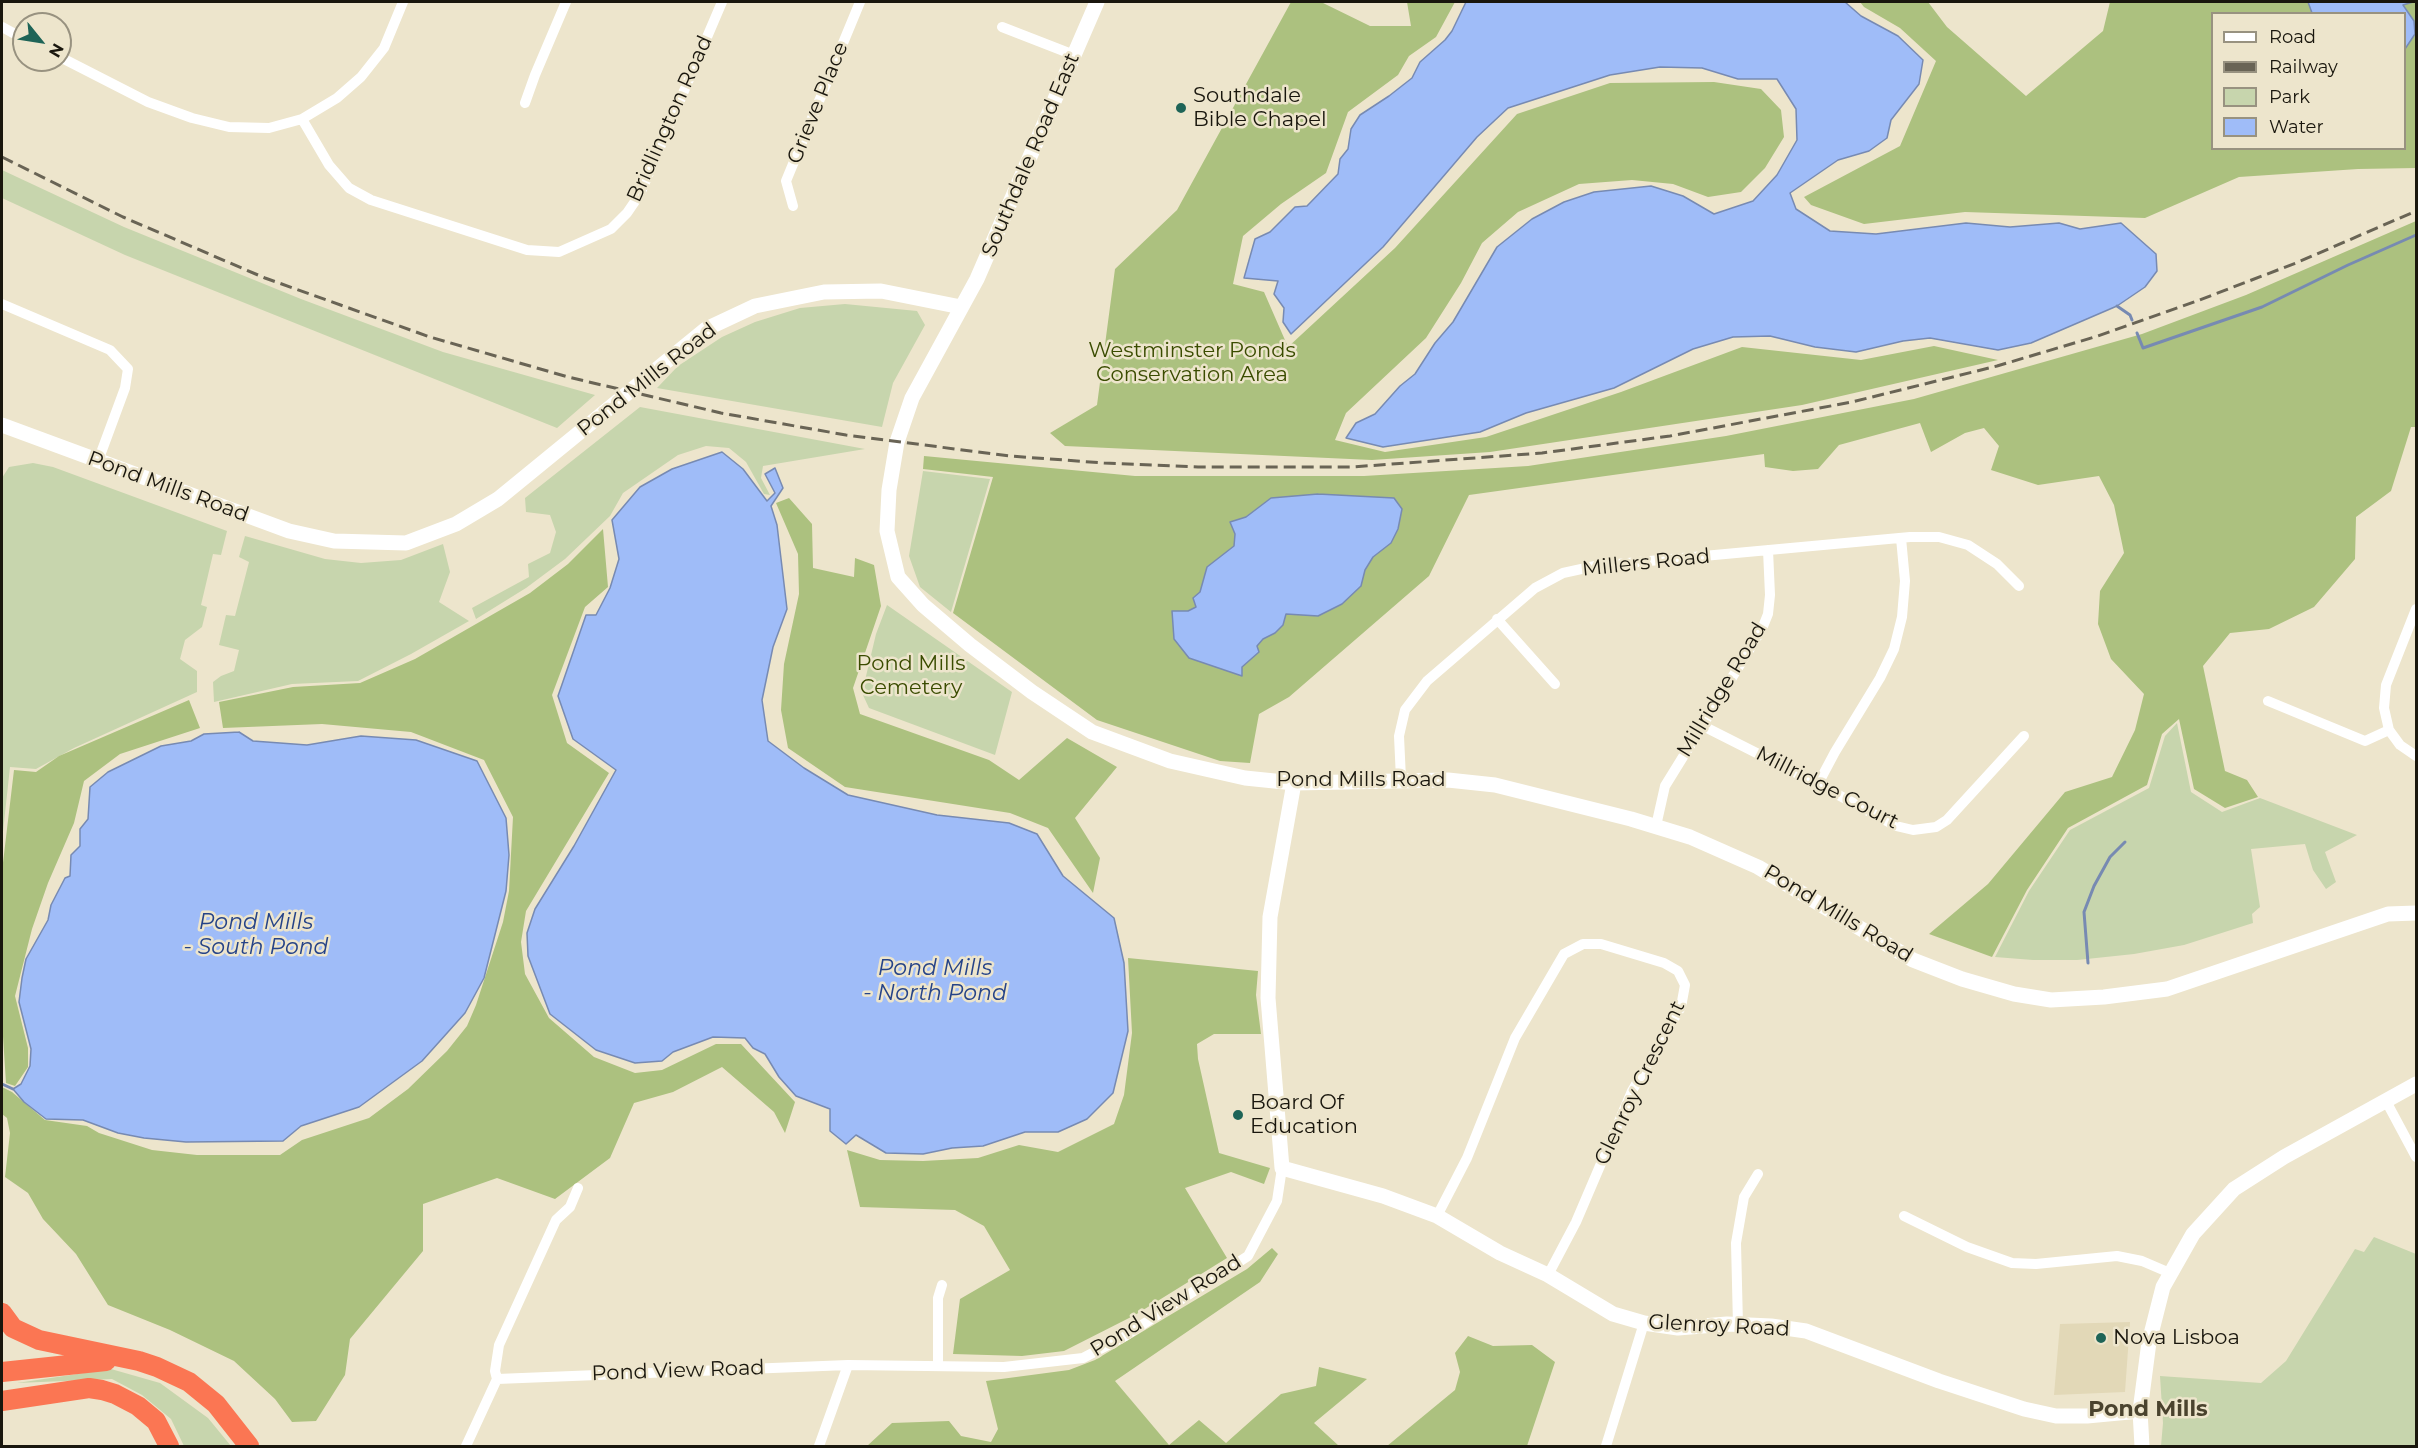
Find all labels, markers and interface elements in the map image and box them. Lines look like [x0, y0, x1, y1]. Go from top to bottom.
north arrow [12, 12, 72, 72]
legend [2211, 12, 2406, 150]
text: Road [2269, 26, 2316, 48]
street label: Bridlington Road [622, 32, 718, 206]
street label: Grieve Place [782, 38, 854, 168]
text: N [45, 40, 68, 61]
street label: Southdale Road East [977, 49, 1085, 261]
text: Railway [2269, 56, 2338, 78]
place label: Southdale Bible Chapel [1193, 83, 1327, 133]
text: Park [2269, 86, 2310, 108]
marker: Southdale Bible Chapel [1174, 101, 1188, 115]
text: Water [2269, 116, 2324, 138]
street label: Pond Mills Road [572, 318, 722, 442]
park label: Westminster Ponds Conservation Area [1088, 338, 1296, 388]
street label: Pond Mills Road [84, 446, 252, 528]
street label: Millers Road [1581, 544, 1711, 582]
street label: Millridge Road [1672, 618, 1772, 762]
park label: Pond Mills Cemetery [856, 651, 966, 701]
street label: Millridge Court [1751, 741, 1903, 835]
street label: Pond Mills Road [1276, 767, 1446, 793]
street label: Pond Mills Road [1759, 860, 1917, 968]
water label: Pond Mills - South Pond [184, 910, 328, 962]
water label: Pond Mills - North Pond [863, 956, 1007, 1008]
street label: Glenroy Crescent [1589, 997, 1691, 1169]
place label: Board Of Education [1250, 1090, 1358, 1140]
marker: Board Of Education [1231, 1108, 1245, 1122]
street label: Pond View Road [1086, 1249, 1246, 1363]
street label: Glenroy Road [1648, 1310, 1790, 1342]
place label: Nova Lisboa [2113, 1325, 2240, 1351]
marker: Nova Lisboa [2094, 1331, 2108, 1345]
street label: Pond View Road [591, 1355, 765, 1387]
district label: Pond Mills [2088, 1397, 2208, 1423]

